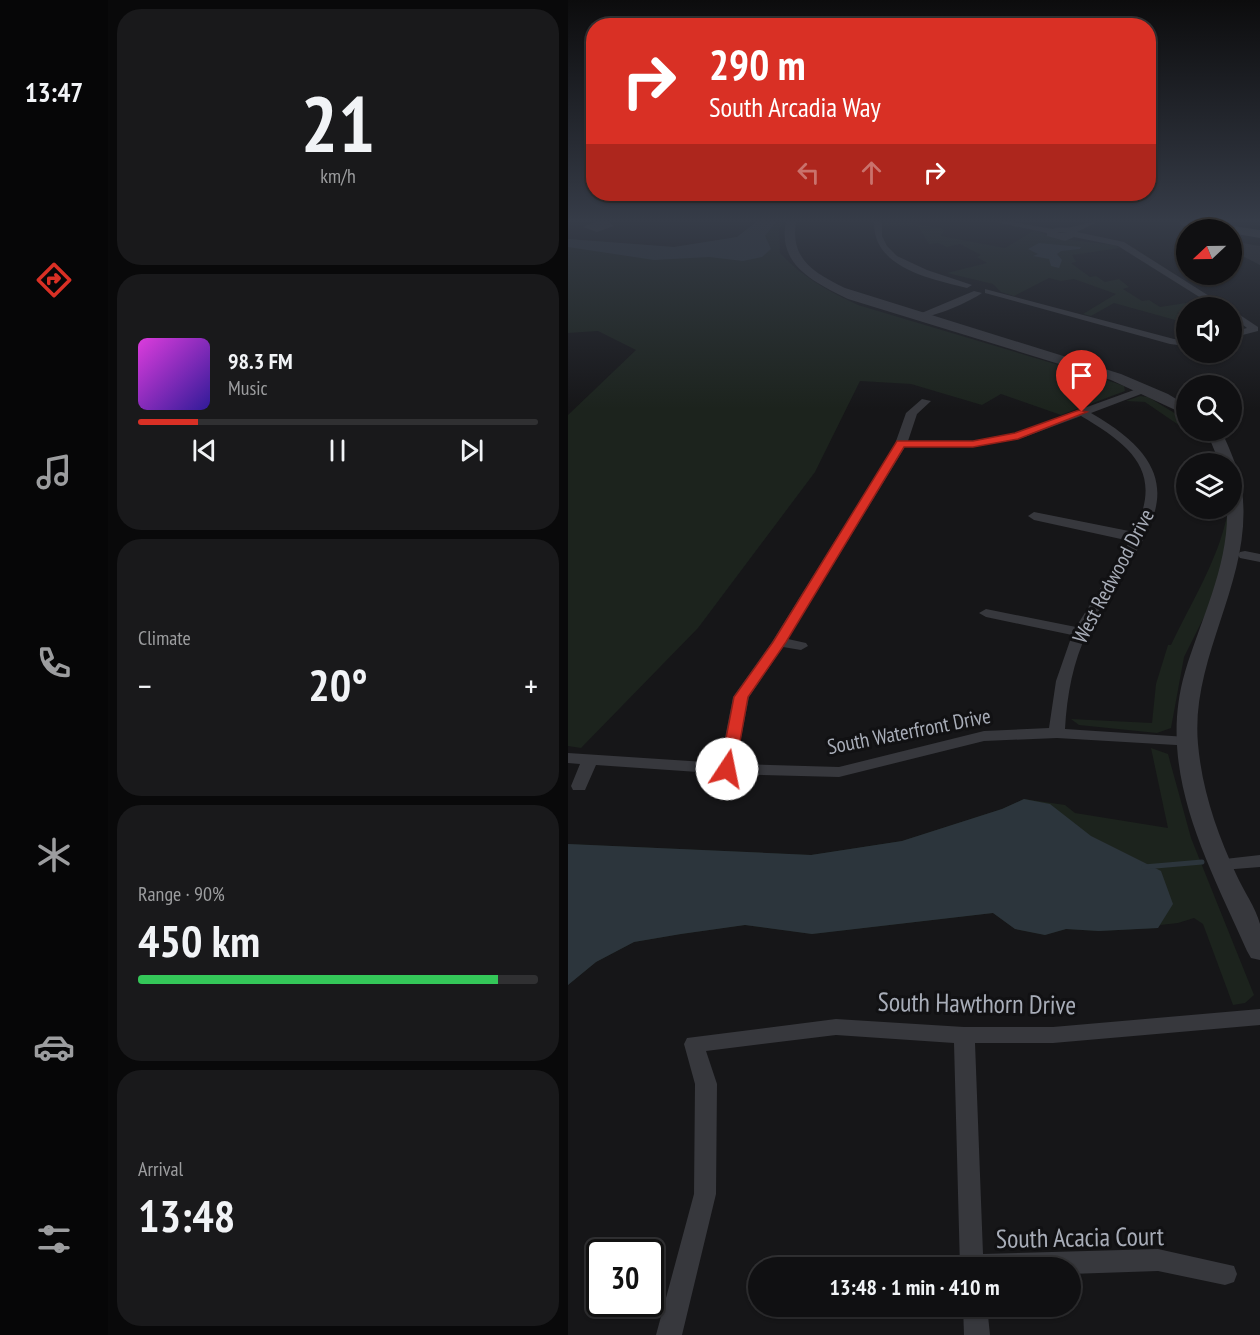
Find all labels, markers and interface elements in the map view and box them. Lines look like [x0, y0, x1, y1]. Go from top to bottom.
text: 290 m [709, 37, 806, 92]
icon: right [610, 42, 688, 120]
text: 21 [301, 73, 375, 174]
text: 13:47 [25, 75, 83, 109]
text: South Arcadia Way [709, 90, 881, 124]
icon: left [792, 156, 825, 189]
icon: ahead [855, 156, 888, 189]
icon: right [918, 156, 951, 189]
text: km/h [320, 163, 356, 189]
north arrow [1176, 219, 1242, 285]
map controls [1176, 219, 1242, 519]
icon: directions [33, 259, 75, 301]
button: sound [1176, 297, 1242, 363]
text: 98.3 FM [228, 347, 293, 375]
pin [1056, 350, 1107, 412]
icon: arrive [1065, 359, 1098, 392]
text: Music [228, 375, 268, 401]
button: search [1176, 375, 1242, 441]
icon: previous [188, 434, 221, 467]
icon: pause [321, 434, 354, 467]
icon: next [455, 434, 488, 467]
icon: music [33, 451, 75, 493]
button: layers [1176, 453, 1242, 519]
street label: West Redwood Drive [1066, 504, 1160, 648]
text: Climate [138, 625, 191, 651]
icon: phone [33, 642, 75, 684]
text: 20° [308, 655, 368, 713]
text: − [138, 664, 152, 707]
text: + [524, 664, 538, 707]
street label: South Waterfront Drive [825, 702, 993, 760]
position arrow [695, 737, 759, 801]
icon: climate [33, 834, 75, 876]
text: Range · 90% [138, 881, 225, 907]
text: 450 km [138, 911, 260, 969]
street label: South Hawthorn Drive [877, 985, 1077, 1021]
icon: car [33, 1026, 75, 1068]
text: Arrival [138, 1156, 183, 1182]
text: 13:48 [138, 1186, 235, 1244]
icon: filters [33, 1218, 75, 1260]
street label: South Acacia Court [996, 1219, 1164, 1255]
speed limit sign: 30 [586, 1239, 664, 1317]
text: 13:48 · 1 min · 410 m [829, 1273, 1000, 1301]

